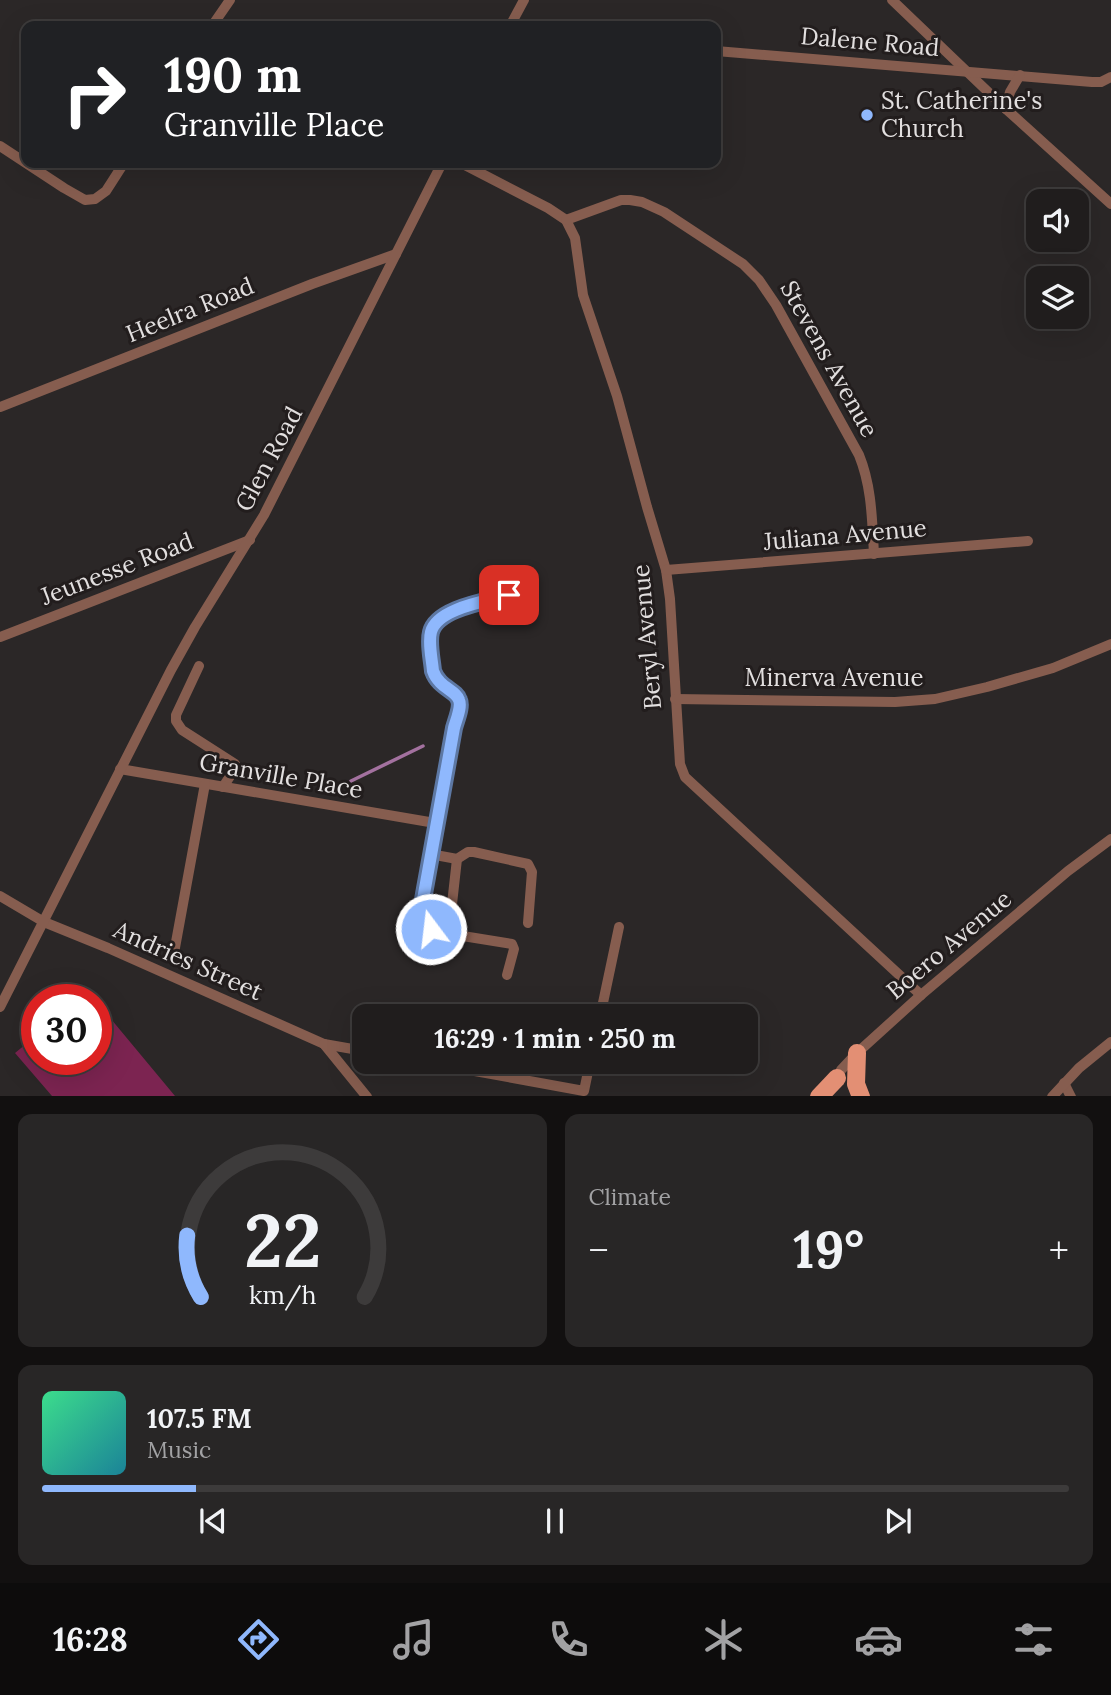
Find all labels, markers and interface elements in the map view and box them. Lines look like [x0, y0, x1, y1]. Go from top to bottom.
street label: Dalene Road [799, 20, 941, 63]
text: 190 m [164, 43, 301, 105]
icon: right [49, 49, 140, 140]
place label: St. Catherine's Church [881, 85, 1042, 144]
text: Granville Place [164, 104, 384, 145]
marker: St. Catherine's Church [859, 107, 875, 123]
map controls [1026, 189, 1089, 329]
button: sound [1026, 189, 1089, 252]
button: layers [1026, 266, 1089, 329]
street label: Heelra Road [121, 270, 258, 349]
street label: Stevens Avenue [774, 275, 885, 442]
street label: Glen Road [228, 401, 309, 517]
street label: Juliana Avenue [761, 512, 928, 557]
street label: Jeunesse Road [35, 525, 197, 612]
street label: Beryl Avenue [625, 563, 668, 711]
pin [479, 565, 539, 625]
icon: arrive [490, 576, 528, 614]
street label: Minerva Avenue [745, 662, 923, 693]
street label: Granville Place [197, 746, 365, 805]
street label: Boero Avenue [880, 883, 1018, 1006]
position arrow [394, 892, 468, 966]
street label: Andries Street [108, 914, 268, 1007]
speed limit sign: 30 [21, 984, 112, 1075]
text: 16:29 · 1 min · 250 m [434, 1022, 676, 1055]
text: Climate [589, 1182, 671, 1211]
text: 22 [243, 1194, 321, 1287]
text: 19° [793, 1216, 864, 1282]
text: − [589, 1226, 609, 1274]
text: + [1049, 1226, 1069, 1274]
text: km/h [248, 1278, 316, 1310]
text: 107.5 FM [147, 1402, 252, 1435]
text: Music [147, 1435, 211, 1464]
icon: previous [194, 1502, 232, 1540]
icon: pause [536, 1502, 574, 1540]
icon: next [879, 1502, 917, 1540]
icon: directions [234, 1615, 283, 1664]
icon: music [389, 1615, 438, 1664]
icon: phone [544, 1615, 593, 1664]
icon: climate [699, 1615, 748, 1664]
icon: car [854, 1615, 903, 1664]
icon: filters [1009, 1615, 1058, 1664]
text: 16:28 [53, 1619, 128, 1660]

